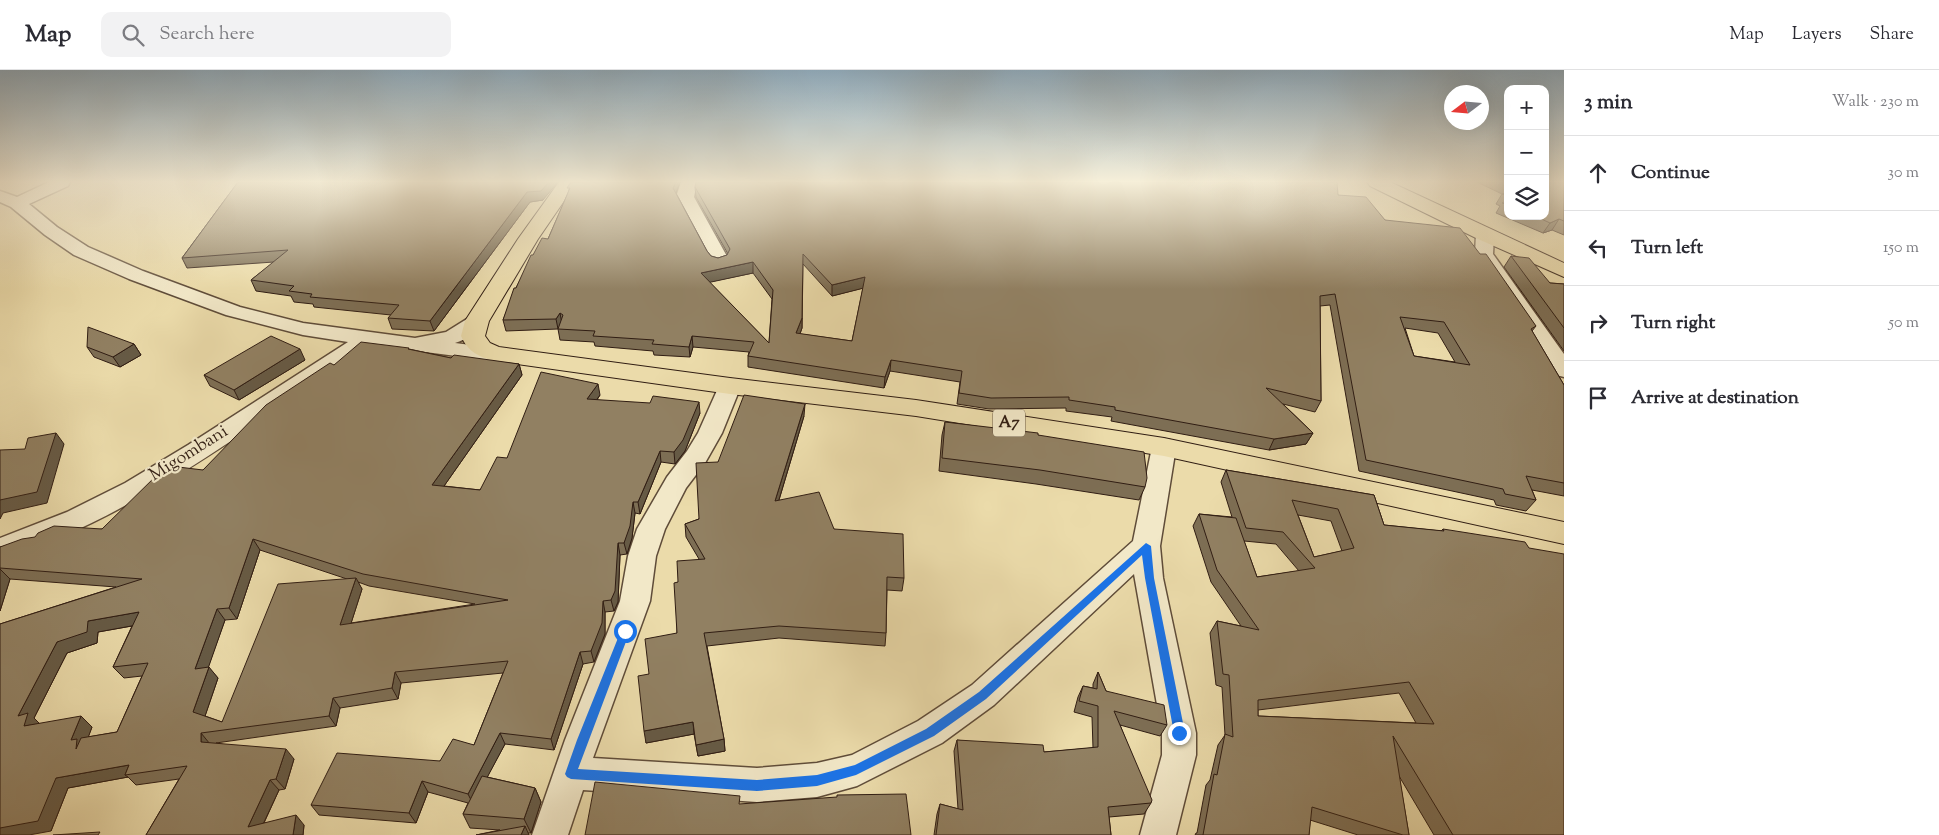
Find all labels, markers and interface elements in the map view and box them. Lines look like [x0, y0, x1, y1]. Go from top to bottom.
search box [101, 12, 451, 57]
text: Map [25, 18, 71, 52]
icon: search [119, 21, 147, 49]
text: Search here [159, 21, 255, 48]
text: Map [1729, 22, 1764, 48]
text: Layers [1792, 22, 1842, 48]
text: Share [1870, 22, 1914, 48]
north arrow [1444, 85, 1489, 130]
map controls [1504, 85, 1549, 220]
button: + [1504, 85, 1549, 130]
text: 3 min [1584, 88, 1633, 118]
text: Walk · 230 m [1832, 91, 1919, 114]
button: − [1504, 130, 1549, 175]
icon: ahead [1584, 159, 1612, 187]
text: Continue [1631, 160, 1710, 187]
text: 30 m [1888, 162, 1919, 185]
button: layers [1504, 175, 1549, 220]
icon: left [1584, 234, 1612, 262]
text: Turn left [1631, 235, 1703, 262]
text: 150 m [1883, 237, 1919, 260]
icon: right [1584, 309, 1612, 337]
text: Turn right [1631, 310, 1715, 337]
text: 50 m [1888, 312, 1919, 335]
icon: arrive [1584, 384, 1612, 412]
text: Arrive at destination [1631, 385, 1799, 412]
road number: A7 [993, 409, 1025, 436]
street label: Migombani [144, 419, 234, 489]
route start [614, 620, 637, 643]
route end [1168, 722, 1191, 745]

